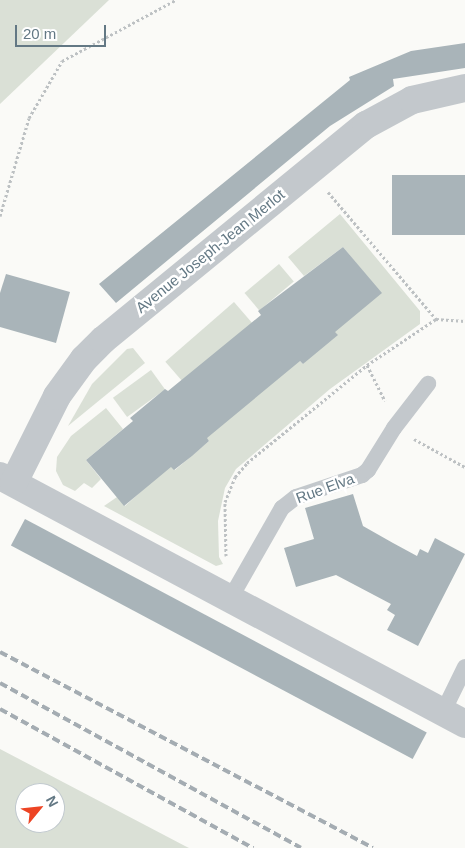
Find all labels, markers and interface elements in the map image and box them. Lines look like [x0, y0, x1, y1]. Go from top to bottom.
scale bar [18, 15, 109, 47]
text: 20 m [23, 25, 56, 42]
street label: Avenue Joseph-Jean Merlot [132, 185, 288, 317]
street label: Rue Elva [293, 469, 357, 507]
north arrow [15, 783, 65, 833]
text: N [43, 793, 62, 810]

